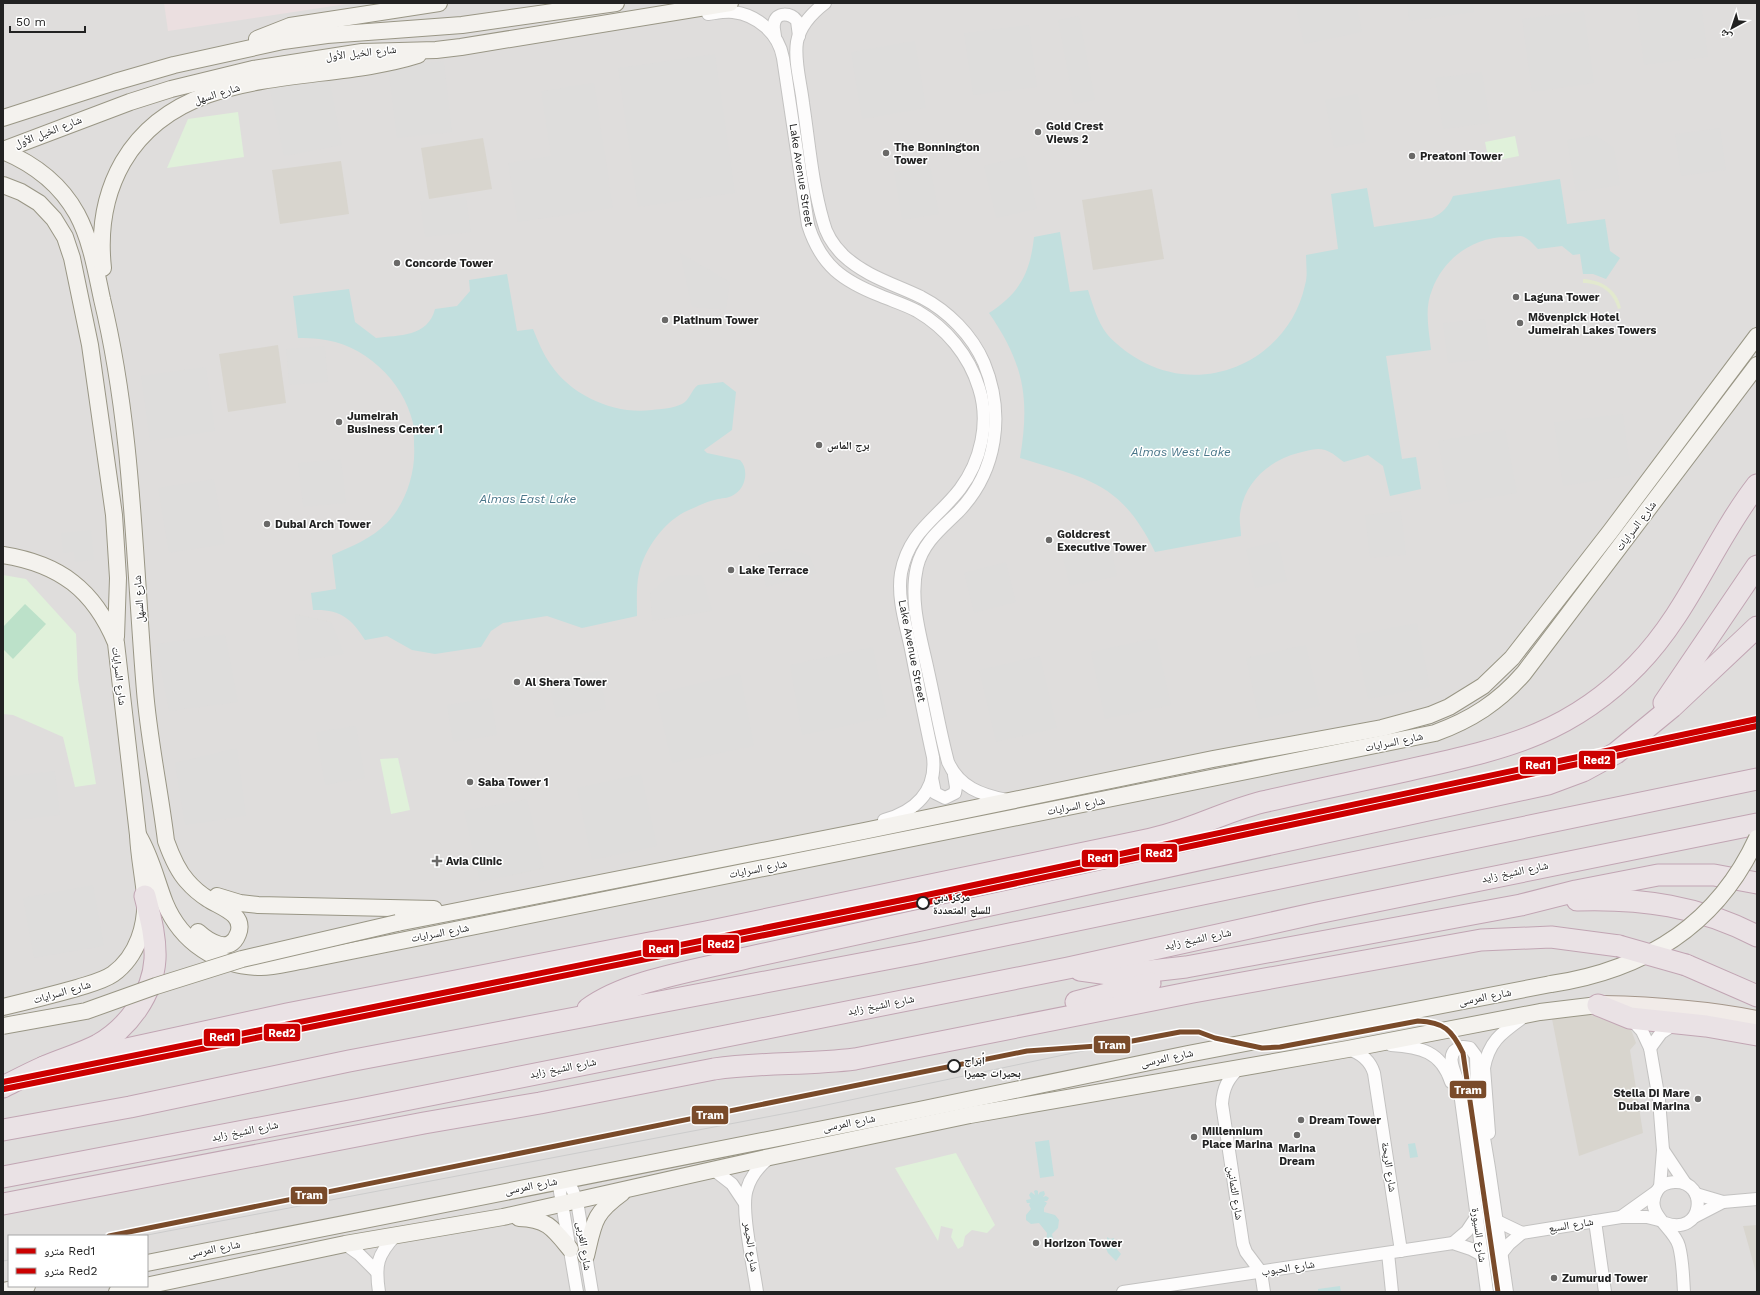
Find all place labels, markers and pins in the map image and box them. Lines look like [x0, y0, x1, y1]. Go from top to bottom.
place label: Gold Crest Views 2 [1046, 120, 1104, 146]
marker: Gold Crest Views 2 [1033, 127, 1043, 137]
place label: The Bonnington Tower [894, 141, 980, 167]
marker: The Bonnington Tower [881, 148, 891, 158]
place label: Preatoni Tower [1420, 150, 1503, 163]
marker: Preatoni Tower [1407, 151, 1417, 161]
place label: Concorde Tower [405, 257, 493, 270]
marker: Concorde Tower [392, 258, 402, 268]
place label: Laguna Tower [1524, 291, 1600, 304]
marker: Laguna Tower [1511, 292, 1521, 302]
place label: Mövenpick Hotel Jumeirah Lakes Towers [1528, 311, 1657, 337]
place label: Platinum Tower [673, 314, 759, 327]
marker: Platinum Tower [660, 315, 670, 325]
marker: Mövenpick Hotel Jumeirah Lakes Towers [1515, 318, 1525, 328]
place label: Jumeirah Business Center 1 [347, 410, 443, 436]
marker: Jumeirah Business Center 1 [334, 417, 344, 427]
place label: برج الماس [827, 439, 870, 453]
marker: برج الماس [814, 440, 824, 450]
place label: Dubai Arch Tower [275, 518, 371, 531]
marker: Dubai Arch Tower [262, 519, 272, 529]
place label: Goldcrest Executive Tower [1057, 528, 1147, 554]
marker: Goldcrest Executive Tower [1044, 535, 1054, 545]
place label: Lake Terrace [739, 564, 809, 577]
marker: Lake Terrace [726, 565, 736, 575]
place label: Al Shera Tower [525, 676, 607, 689]
marker: Al Shera Tower [512, 677, 522, 687]
place label: Saba Tower 1 [478, 776, 549, 789]
marker: Saba Tower 1 [465, 777, 475, 787]
marker: Avia Clinic [431, 855, 443, 867]
place label: Avia Clinic [446, 855, 502, 868]
place label: مركز دبي للسلع المتعددة [933, 891, 991, 918]
marker: مركز دبي للسلع المتعددة [916, 896, 930, 910]
place label: أبراج بحيرات جميرا [964, 1052, 1021, 1080]
marker: أبراج بحيرات جميرا [947, 1059, 961, 1073]
place label: Stella Di Mare Dubai Marina [1613, 1087, 1691, 1113]
marker: Stella Di Mare Dubai Marina [1693, 1094, 1703, 1104]
place label: Dream Tower [1309, 1114, 1381, 1127]
marker: Dream Tower [1296, 1115, 1306, 1125]
place label: Millennium Place Marina [1202, 1125, 1273, 1151]
marker: Marina Dream [1292, 1130, 1302, 1140]
marker: Millennium Place Marina [1189, 1132, 1199, 1142]
place label: Marina Dream [1278, 1142, 1316, 1168]
place label: Horizon Tower [1044, 1237, 1122, 1250]
marker: Horizon Tower [1031, 1238, 1041, 1248]
place label: Zumurud Tower [1562, 1272, 1648, 1285]
marker: Zumurud Tower [1549, 1273, 1559, 1283]

